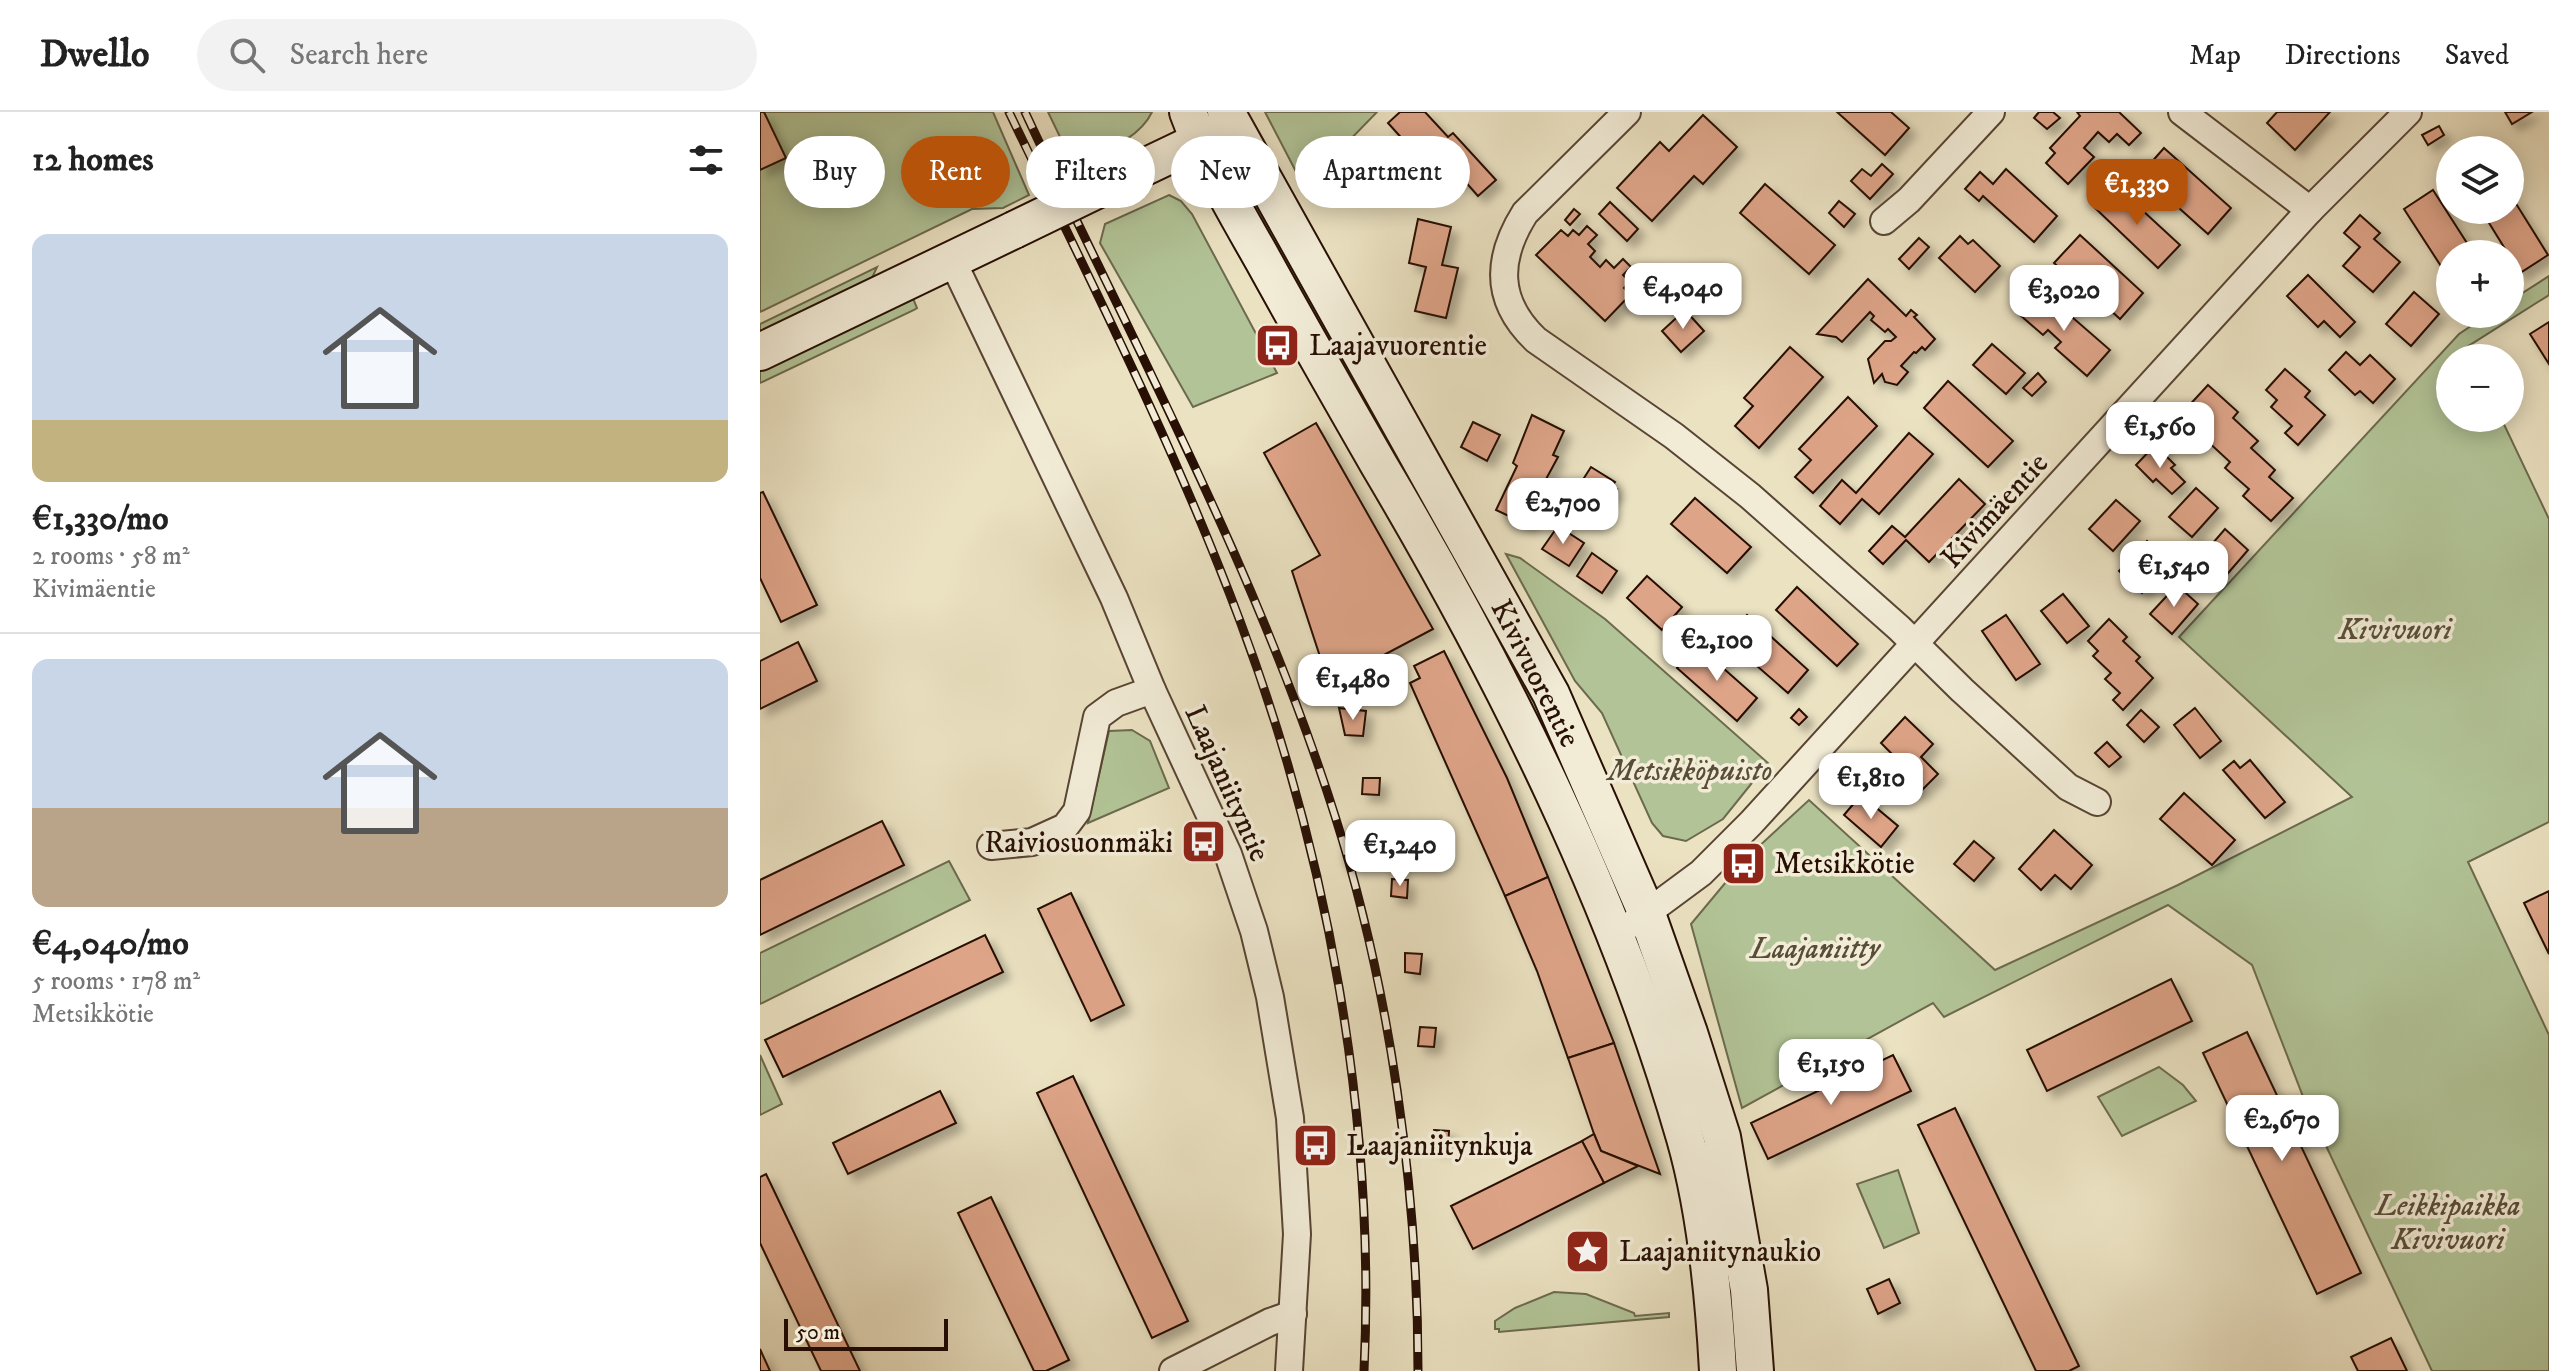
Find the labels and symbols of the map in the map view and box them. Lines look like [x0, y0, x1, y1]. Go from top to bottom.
pin: €1,330 [2072, 159, 2202, 227]
pin: €4,040 [1618, 263, 1748, 331]
pin: €3,020 [1999, 265, 2129, 333]
bus stop icon: Laajavuorentie [1254, 321, 1302, 369]
place label: Laajavuorentie [1309, 328, 1487, 365]
pin: €1,560 [2095, 402, 2225, 470]
street label: Kivimäentie [1934, 446, 2057, 576]
pin: €2,700 [1498, 478, 1628, 546]
pin: €1,540 [2109, 541, 2239, 609]
street label: Kivivuorentie [1482, 594, 1588, 754]
park label: Kivivuori [2338, 612, 2454, 649]
pin: €2,100 [1652, 615, 1782, 683]
pin: €1,480 [1288, 654, 1418, 722]
street label: Laajaniityntie [1176, 700, 1278, 868]
park label: Metsikköpuisto [1605, 753, 1773, 790]
pin: €1,810 [1806, 753, 1936, 821]
bus stop icon: Raiviosuonmäki [1180, 818, 1228, 866]
pin: €1,240 [1335, 820, 1465, 888]
place label: Raiviosuonmäki [984, 825, 1173, 862]
bus stop icon: Metsikkötie [1719, 839, 1767, 887]
place label: Metsikkötie [1774, 846, 1915, 883]
park label: Laajaniitty [1748, 931, 1882, 968]
pin: €1,150 [1766, 1039, 1896, 1107]
pin: €2,670 [2217, 1095, 2347, 1163]
bus stop icon: Laajaniitynkuja [1291, 1121, 1339, 1169]
place label: Laajaniitynkuja [1346, 1128, 1533, 1165]
park label: Leikkipaikka Kivivuori [2373, 1188, 2521, 1259]
place icon: Laajaniitynaukio [1564, 1227, 1612, 1275]
place label: Laajaniitynaukio [1619, 1234, 1821, 1271]
scale bar [784, 1315, 948, 1351]

